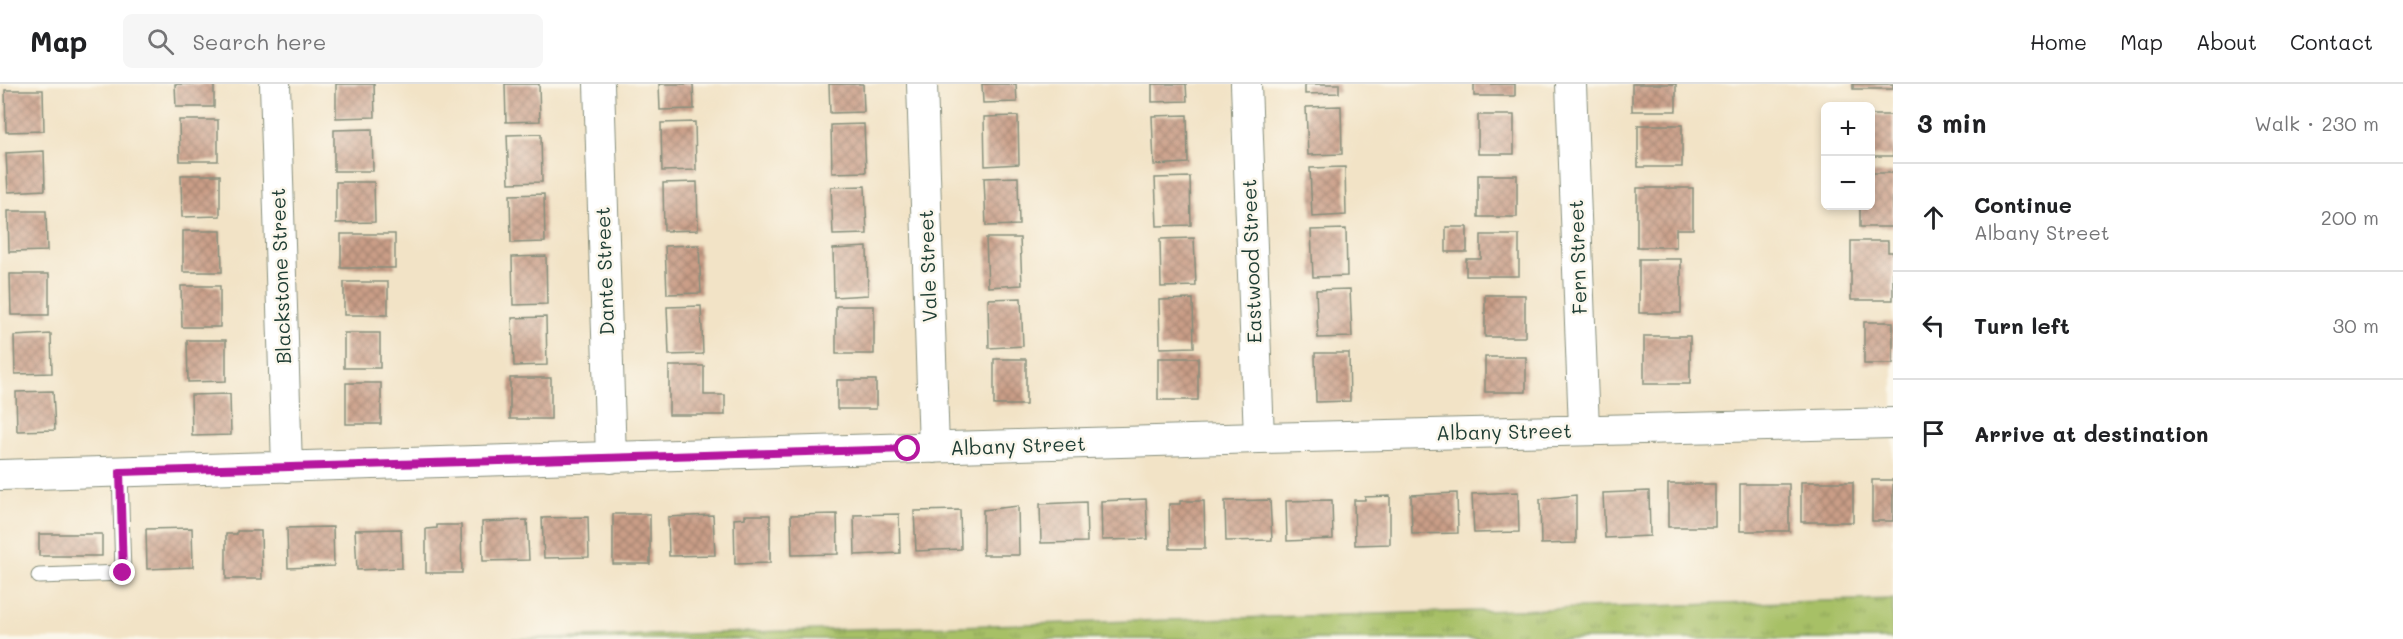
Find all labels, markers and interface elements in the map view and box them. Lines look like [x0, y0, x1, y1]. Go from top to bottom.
search box [123, 14, 543, 68]
text: Map [30, 23, 87, 59]
icon: search [144, 25, 177, 58]
text: Search here [192, 27, 326, 56]
text: Home [2030, 28, 2087, 55]
text: Map [2120, 28, 2163, 55]
text: About [2196, 28, 2257, 55]
text: Contact [2290, 28, 2373, 55]
map controls [1821, 102, 1875, 210]
button: + [1821, 102, 1875, 156]
text: 3 min [1917, 106, 1986, 140]
text: Walk · 230 m [2254, 110, 2379, 136]
button: − [1821, 156, 1875, 210]
street label: Eastwood Street [1235, 178, 1267, 344]
street label: Blackstone Street [264, 188, 296, 365]
text: Continue [1974, 190, 2072, 219]
street label: Fern Street [1562, 199, 1592, 315]
icon: ahead [1917, 201, 1950, 234]
text: 200 m [2321, 204, 2379, 230]
street label: Dante Street [589, 206, 619, 336]
street label: Vale Street [912, 209, 942, 323]
text: Albany Street [1974, 219, 2110, 245]
icon: left [1917, 309, 1950, 342]
text: Turn left [1974, 311, 2070, 340]
text: 30 m [2333, 312, 2379, 338]
street label: Albany Street [1436, 417, 1572, 445]
icon: arrive [1917, 417, 1950, 450]
text: Arrive at destination [1974, 419, 2209, 448]
street label: Albany Street [950, 430, 1086, 460]
route start [894, 435, 920, 461]
route end [109, 559, 135, 585]

